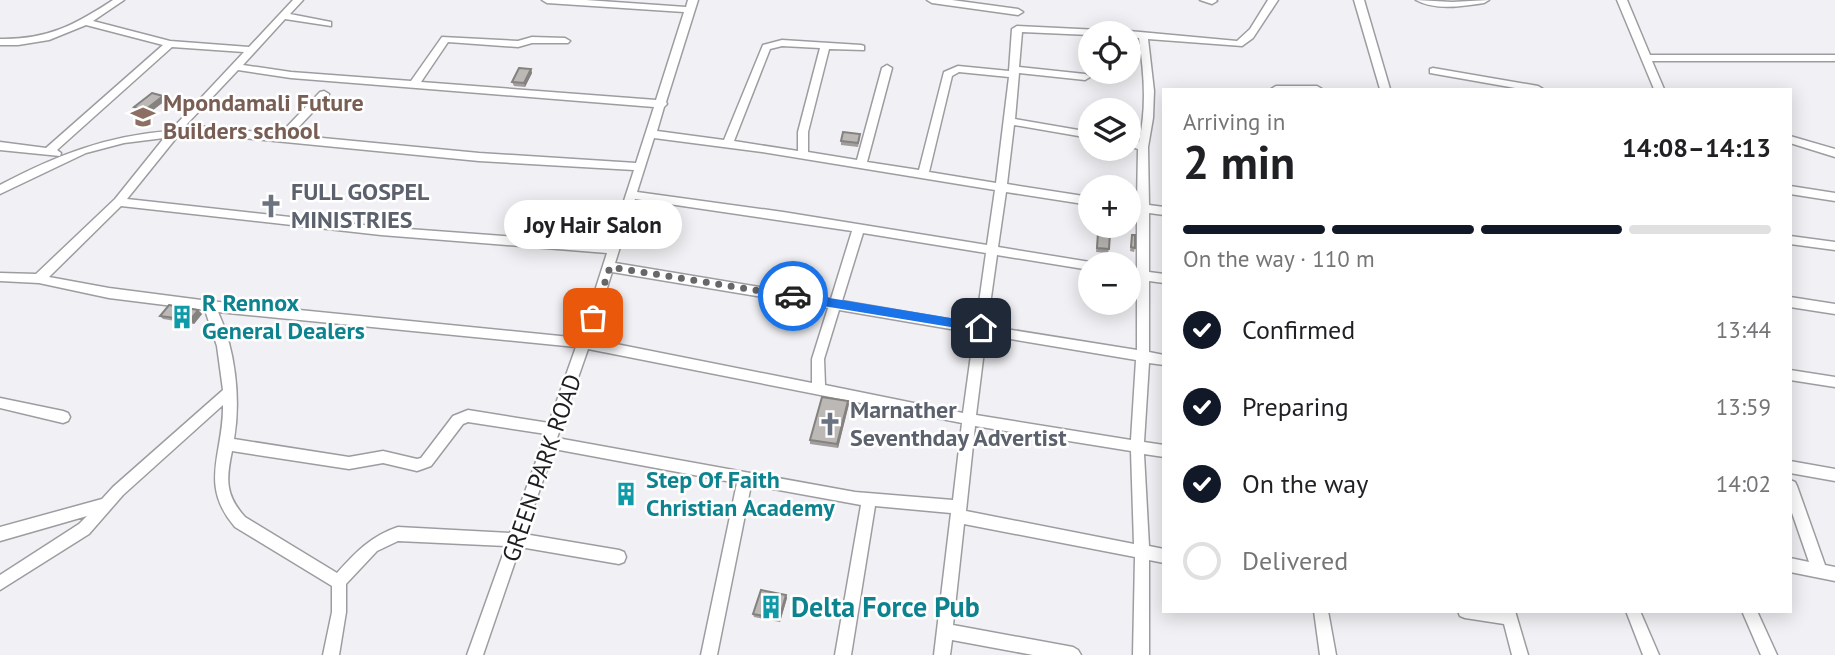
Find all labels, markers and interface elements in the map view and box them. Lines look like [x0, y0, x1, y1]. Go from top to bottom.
map controls [1078, 21, 1141, 315]
button: locate [1078, 21, 1141, 84]
place label: Mpondamali Future Builders school [163, 87, 364, 146]
button: layers [1078, 98, 1141, 161]
school or university icon: Mpondamali Future Builders school [129, 103, 157, 131]
text: Arriving in [1183, 107, 1285, 136]
text: 14:08–14:13 [1622, 131, 1771, 164]
text: 2 min [1183, 132, 1295, 192]
button: + [1078, 175, 1141, 238]
place label: FULL GOSPEL MINISTRIES [291, 176, 430, 235]
church icon: FULL GOSPEL MINISTRIES [257, 192, 285, 220]
callout: Joy Hair Salon [504, 199, 682, 248]
text: Joy Hair Salon [524, 210, 662, 239]
text: On the way · 110 m [1183, 244, 1375, 273]
button: − [1078, 252, 1141, 315]
courier [758, 261, 828, 331]
icon: car [774, 277, 812, 315]
place label: R Rennox General Dealers [202, 287, 365, 346]
pin [563, 288, 623, 348]
pin [951, 298, 1011, 358]
icon: bag [574, 299, 612, 337]
building icon: R Rennox General Dealers [168, 303, 196, 331]
icon: home [962, 309, 1000, 347]
icon: check [1183, 311, 1221, 349]
text: Confirmed [1242, 313, 1355, 346]
text: 13:44 [1716, 315, 1771, 344]
street label: GREEN PARK ROAD [495, 370, 588, 566]
icon: check [1183, 388, 1221, 426]
text: Preparing [1242, 390, 1349, 423]
text: 13:59 [1716, 392, 1771, 421]
place label: Marnather Seventhday Advertist [850, 394, 1067, 453]
church icon: Marnather Seventhday Advertist [816, 410, 844, 438]
place label: Step Of Faith Christian Academy [646, 464, 835, 523]
icon: check [1183, 465, 1221, 503]
text: On the way [1242, 467, 1368, 500]
text: 14:02 [1716, 469, 1771, 498]
building icon: Step Of Faith Christian Academy [612, 480, 640, 508]
text: Delivered [1242, 544, 1348, 577]
place label: Delta Force Pub [791, 588, 980, 625]
building icon: Delta Force Pub [757, 593, 785, 621]

